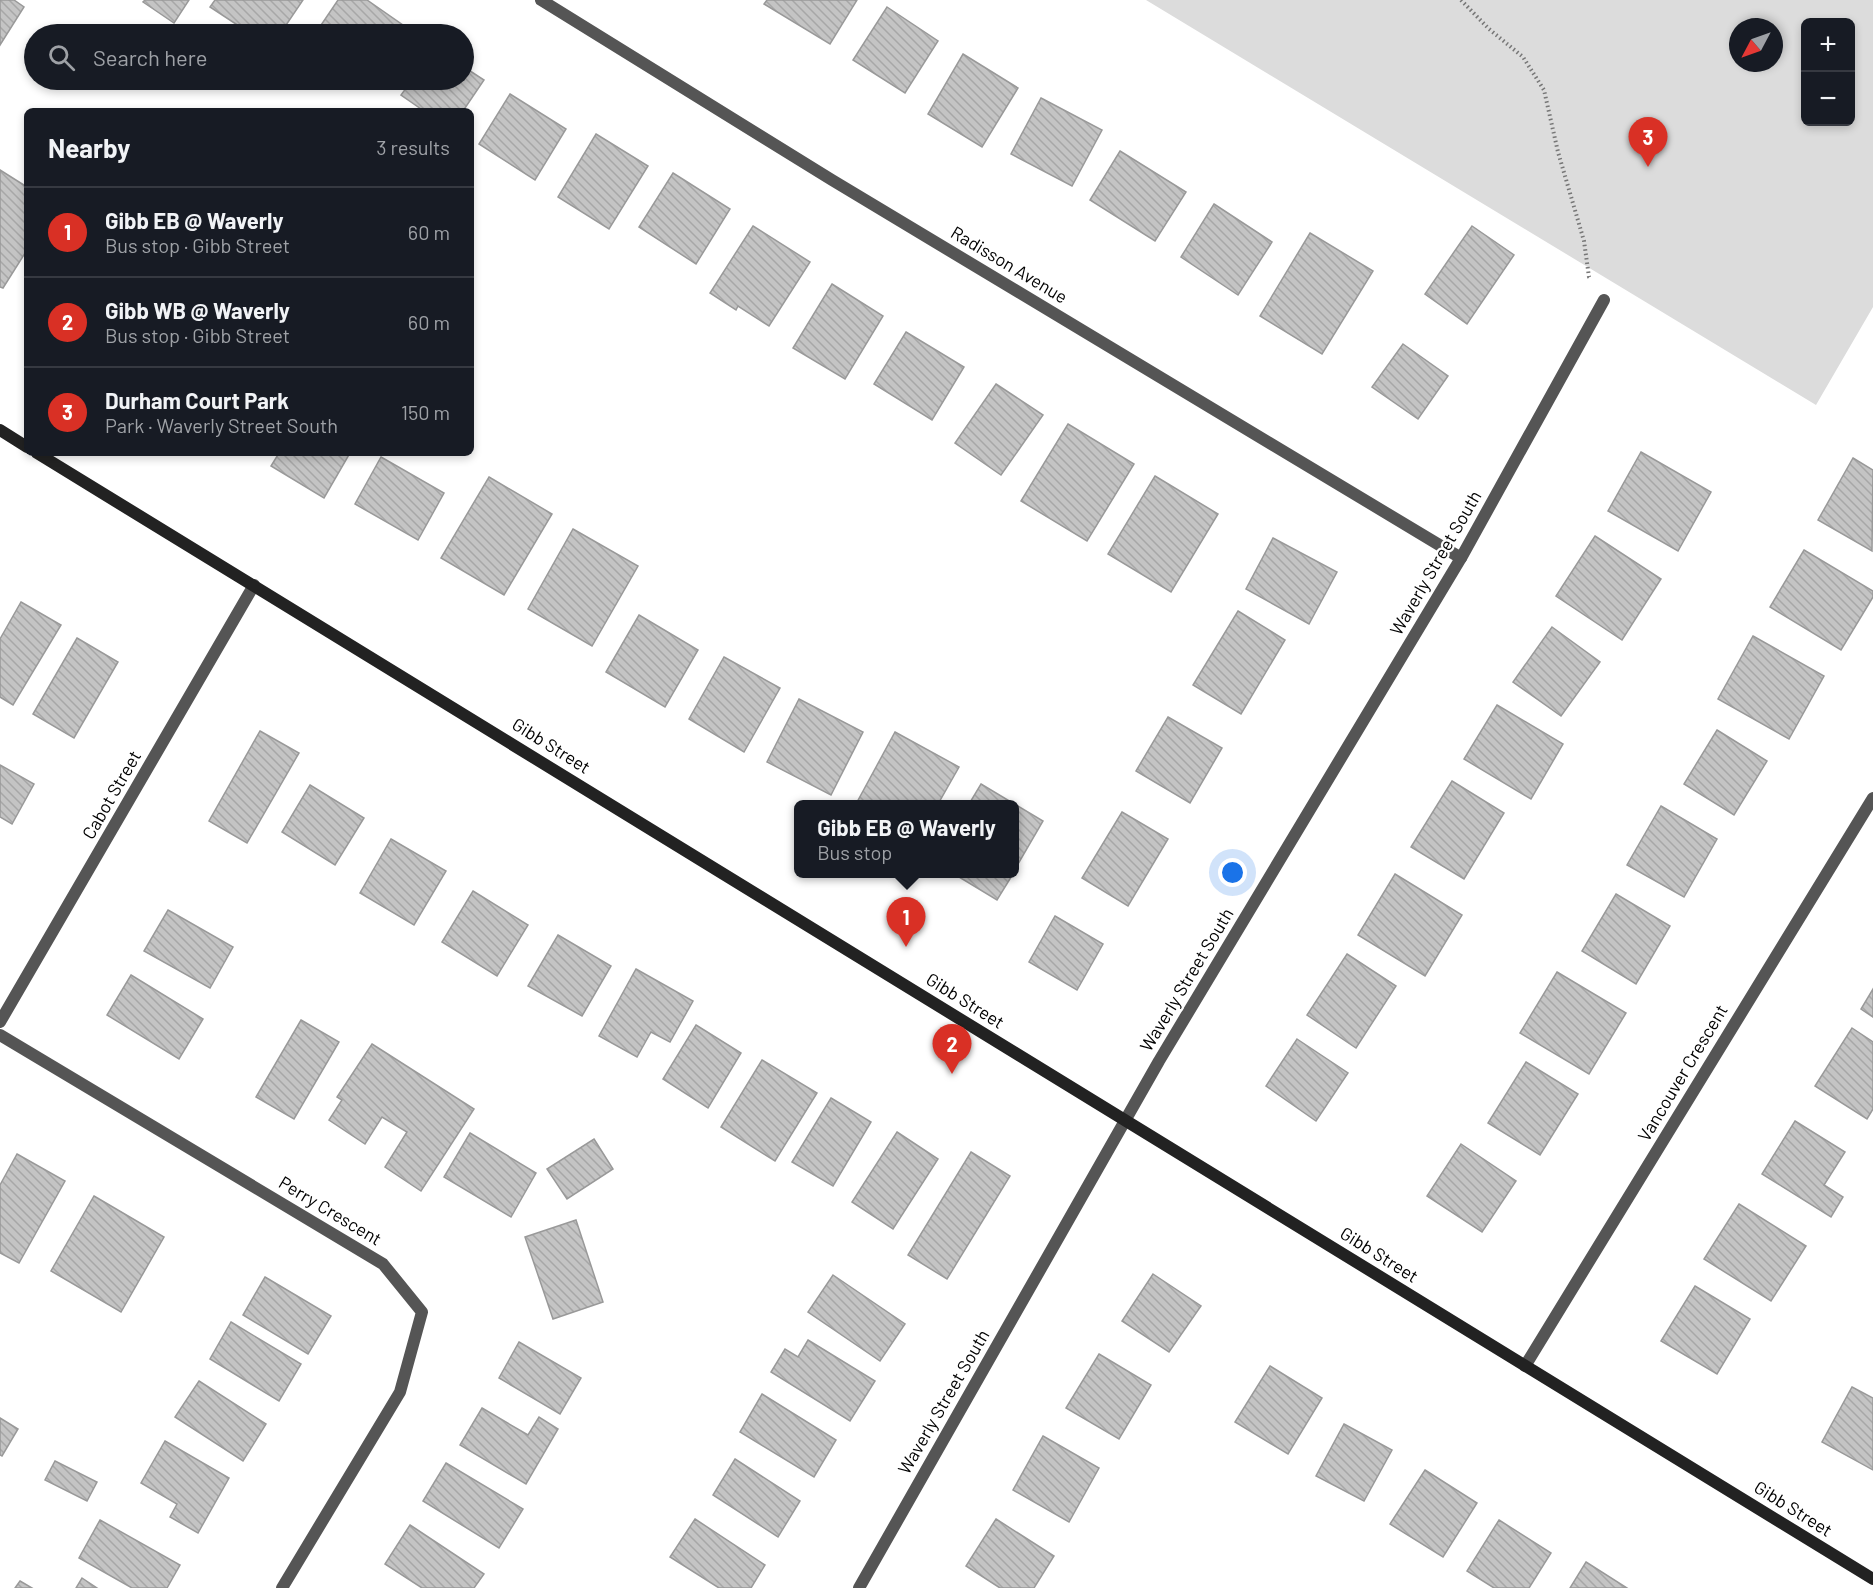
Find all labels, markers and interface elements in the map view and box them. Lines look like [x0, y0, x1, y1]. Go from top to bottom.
north arrow [1729, 18, 1783, 72]
map controls [1801, 18, 1855, 126]
button: + [1801, 18, 1855, 72]
search box [24, 24, 474, 90]
icon: search [45, 41, 78, 74]
text: Search here [93, 44, 207, 70]
button: − [1801, 72, 1855, 126]
pin: 3 [1628, 118, 1668, 167]
text: Nearby [48, 132, 130, 163]
text: 3 results [376, 135, 450, 159]
text: Gibb EB @ Waverly [105, 207, 284, 233]
text: 1 [64, 220, 71, 244]
text: 60 m [408, 220, 450, 244]
street label: Radisson Avenue [947, 221, 1072, 308]
text: Bus stop · Gibb Street [105, 233, 290, 257]
text: Gibb WB @ Waverly [105, 297, 290, 323]
text: 2 [62, 310, 73, 334]
text: 60 m [408, 310, 450, 334]
text: Bus stop · Gibb Street [105, 323, 290, 347]
text: Durham Court Park [105, 387, 289, 413]
text: 3 [62, 400, 73, 424]
text: 150 m [401, 400, 450, 424]
text: Park · Waverly Street South [105, 413, 338, 437]
street label: Waverly Street South [1385, 486, 1486, 639]
street label: Gibb Street [508, 713, 595, 778]
street label: Cabot Street [77, 746, 145, 843]
popup [794, 800, 1019, 878]
text: Gibb EB @ Waverly [817, 814, 996, 840]
text: Bus stop [817, 840, 892, 864]
your location [1218, 858, 1247, 887]
pin: 1 [886, 898, 926, 947]
street label: Waverly Street South [1135, 904, 1238, 1055]
street label: Gibb Street [922, 968, 1009, 1033]
street label: Vancouver Crescent [1633, 1000, 1732, 1145]
pin: 2 [932, 1024, 972, 1074]
street label: Perry Crescent [275, 1171, 386, 1249]
street label: Gibb Street [1336, 1222, 1423, 1287]
street label: Waverly Street South [893, 1325, 994, 1478]
street label: Gibb Street [1750, 1476, 1837, 1541]

